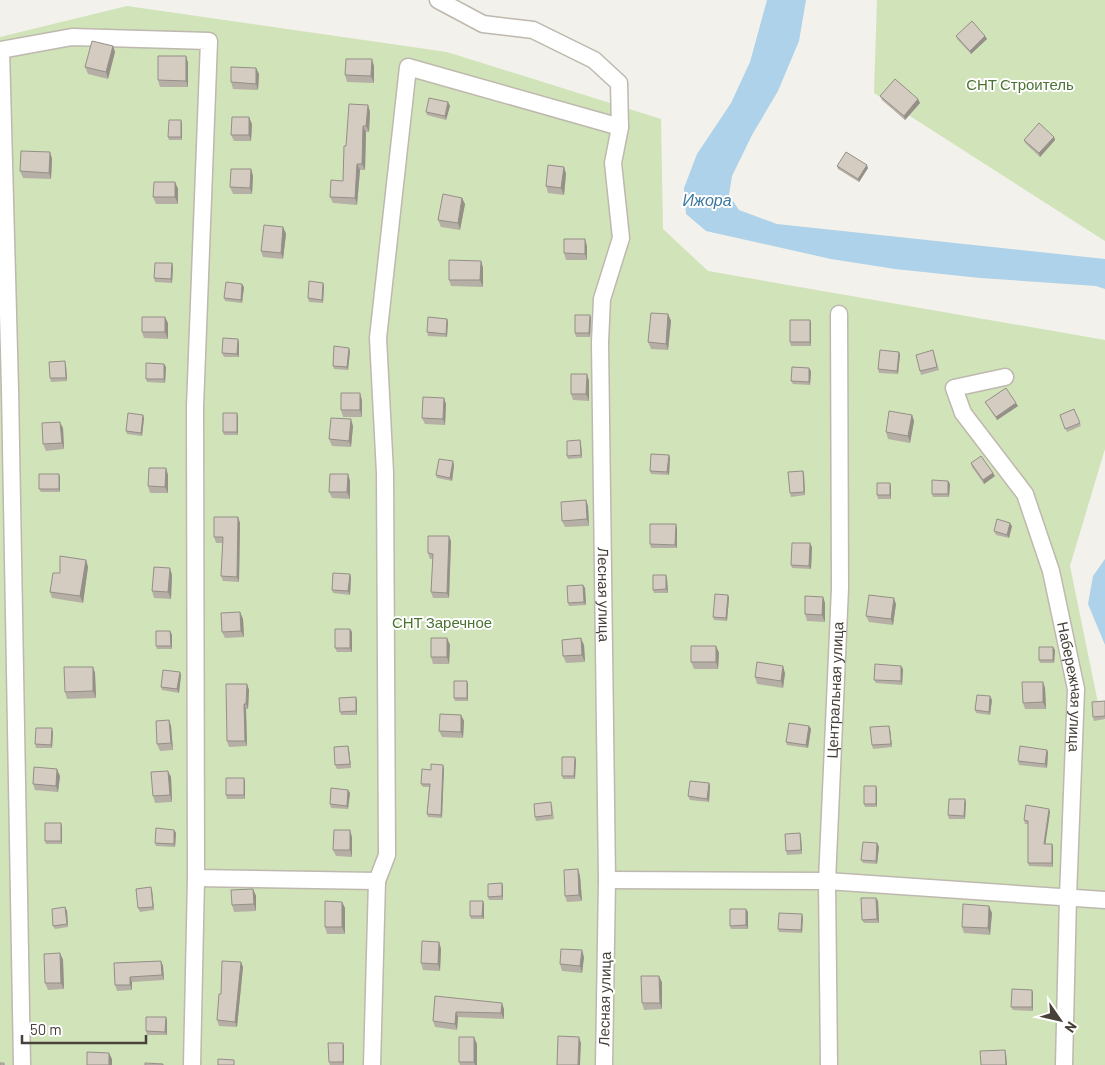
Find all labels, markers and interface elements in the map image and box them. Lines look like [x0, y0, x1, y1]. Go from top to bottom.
park label: СНТ Строитель [966, 75, 1074, 93]
water label: Ижора [682, 190, 732, 209]
street label: Лесная улица [595, 547, 614, 643]
park label: СНТ Заречное [392, 613, 492, 631]
street label: Набережная улица [1054, 620, 1086, 753]
street label: Центральная улица [822, 621, 847, 759]
street label: Лесная улица [594, 951, 614, 1046]
north arrow [1035, 995, 1085, 1045]
scale bar [22, 1012, 146, 1044]
text: N [1062, 1019, 1081, 1036]
text: 50 m [30, 1020, 62, 1038]

